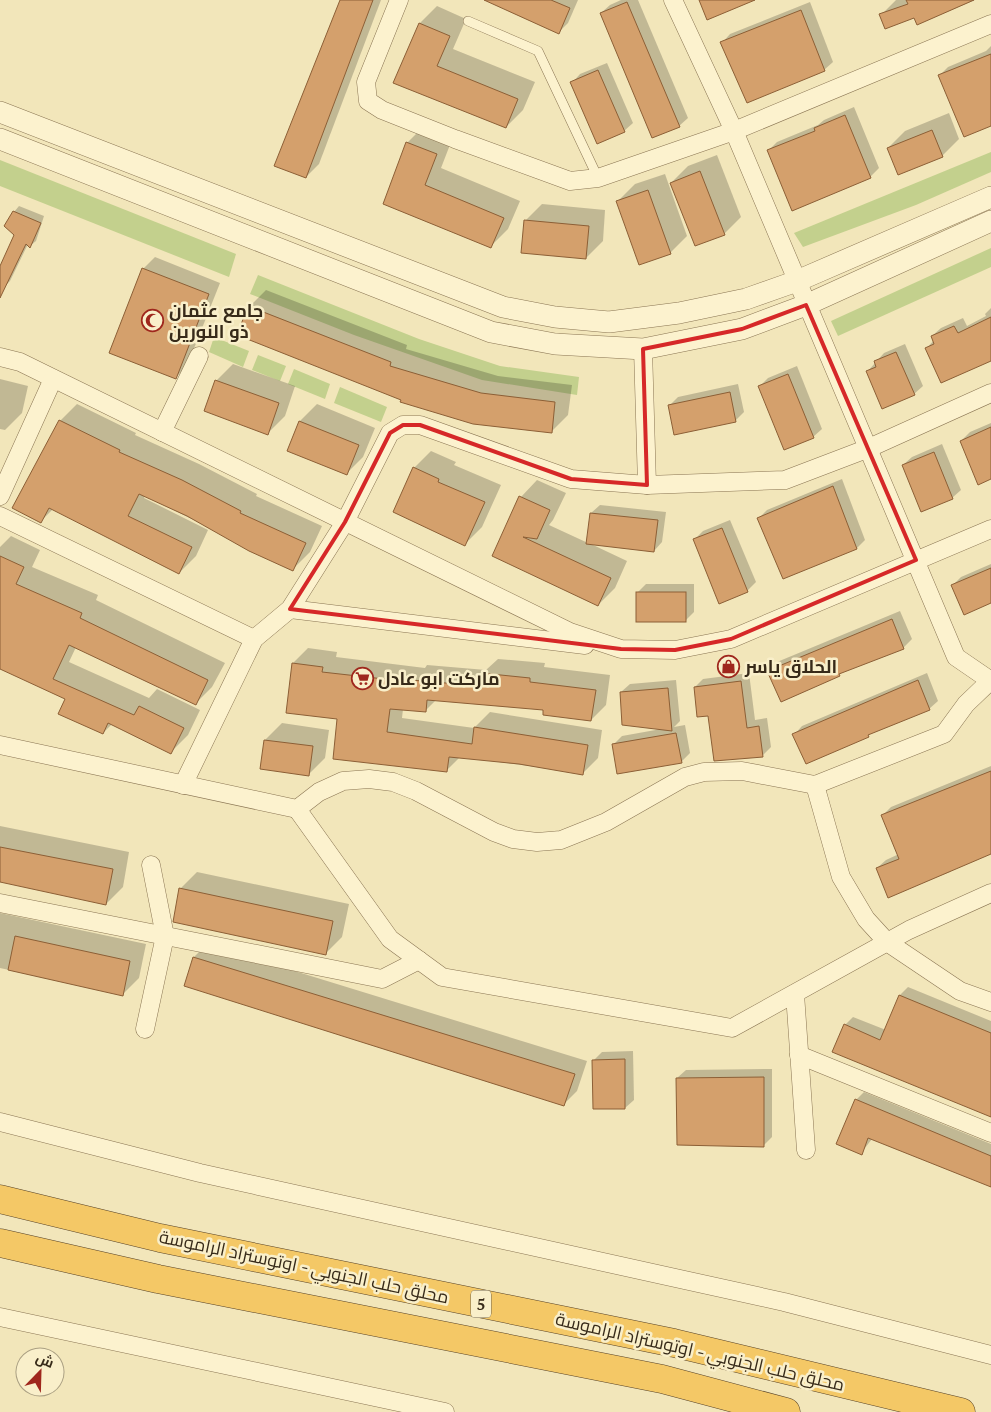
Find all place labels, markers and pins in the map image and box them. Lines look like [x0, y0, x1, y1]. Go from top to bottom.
place label: جامع عثمان ذو النورين [169, 298, 263, 343]
mosque icon: جامع عثمان ذو النورين [141, 309, 165, 333]
place label: الحلاق ياسر [744, 654, 837, 678]
shop icon: الحلاق ياسر [717, 655, 741, 679]
place label: ماركت ابو عادل [378, 666, 500, 690]
supermarket icon: ماركت ابو عادل [350, 667, 374, 691]

